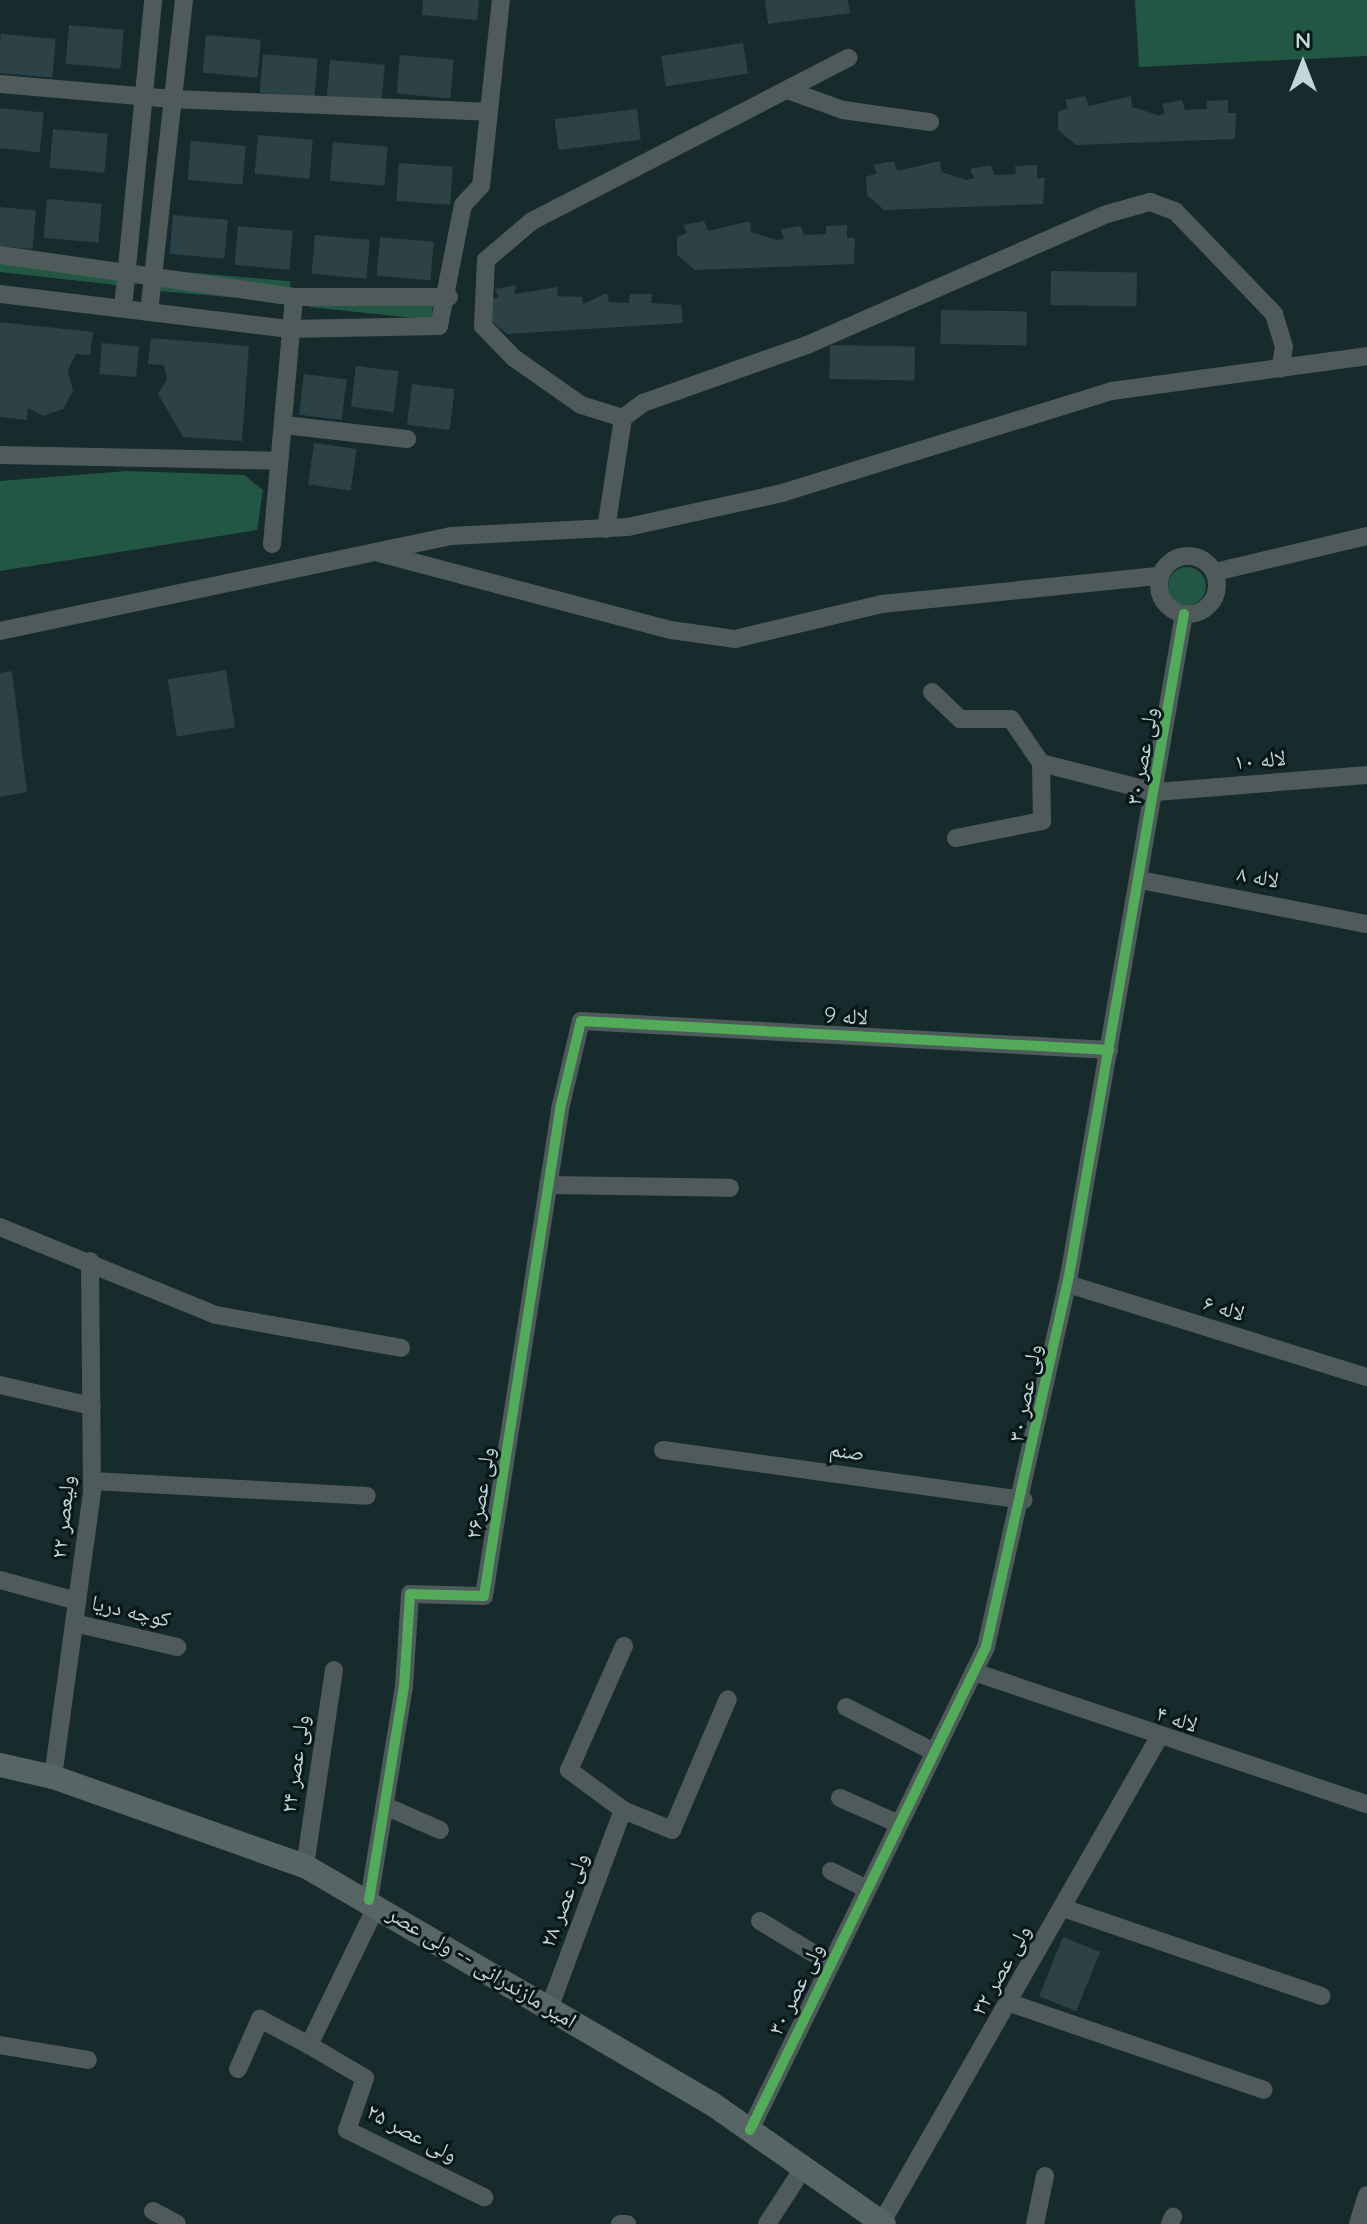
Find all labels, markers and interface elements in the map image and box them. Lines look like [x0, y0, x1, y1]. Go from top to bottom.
north arrow [1263, 24, 1343, 104]
text: N [1295, 26, 1311, 54]
street label: ولی عصر ۳۰ [1120, 705, 1164, 807]
street label: لاله ۱۰ [1233, 745, 1287, 775]
street label: لاله ۸ [1235, 860, 1281, 894]
street label: لاله 9 [823, 1002, 869, 1030]
street label: لاله ۶ [1200, 1289, 1248, 1327]
street label: ولی عصر ۳۰ [1003, 1342, 1047, 1444]
street label: صنم [828, 1435, 866, 1467]
street label: ولی عصر۲۶ [460, 1445, 500, 1541]
street label: ولیعصر ۲۲ [45, 1474, 81, 1560]
street label: کوچه دریا [89, 1589, 173, 1633]
street label: لاله ۴ [1153, 1700, 1201, 1738]
street label: ولی عصر ۲۴ [275, 1713, 315, 1815]
street label: ولی عصر ۲۸ [534, 1849, 594, 1951]
street label: امیر مازندرانی -- ولی عصر [383, 1900, 581, 2034]
street label: ولی عصر ۳۲ [965, 1920, 1037, 2020]
street label: ولی عصر ۳۰ [762, 1939, 830, 2039]
street label: ولی عصر ۲۵ [362, 2098, 462, 2168]

